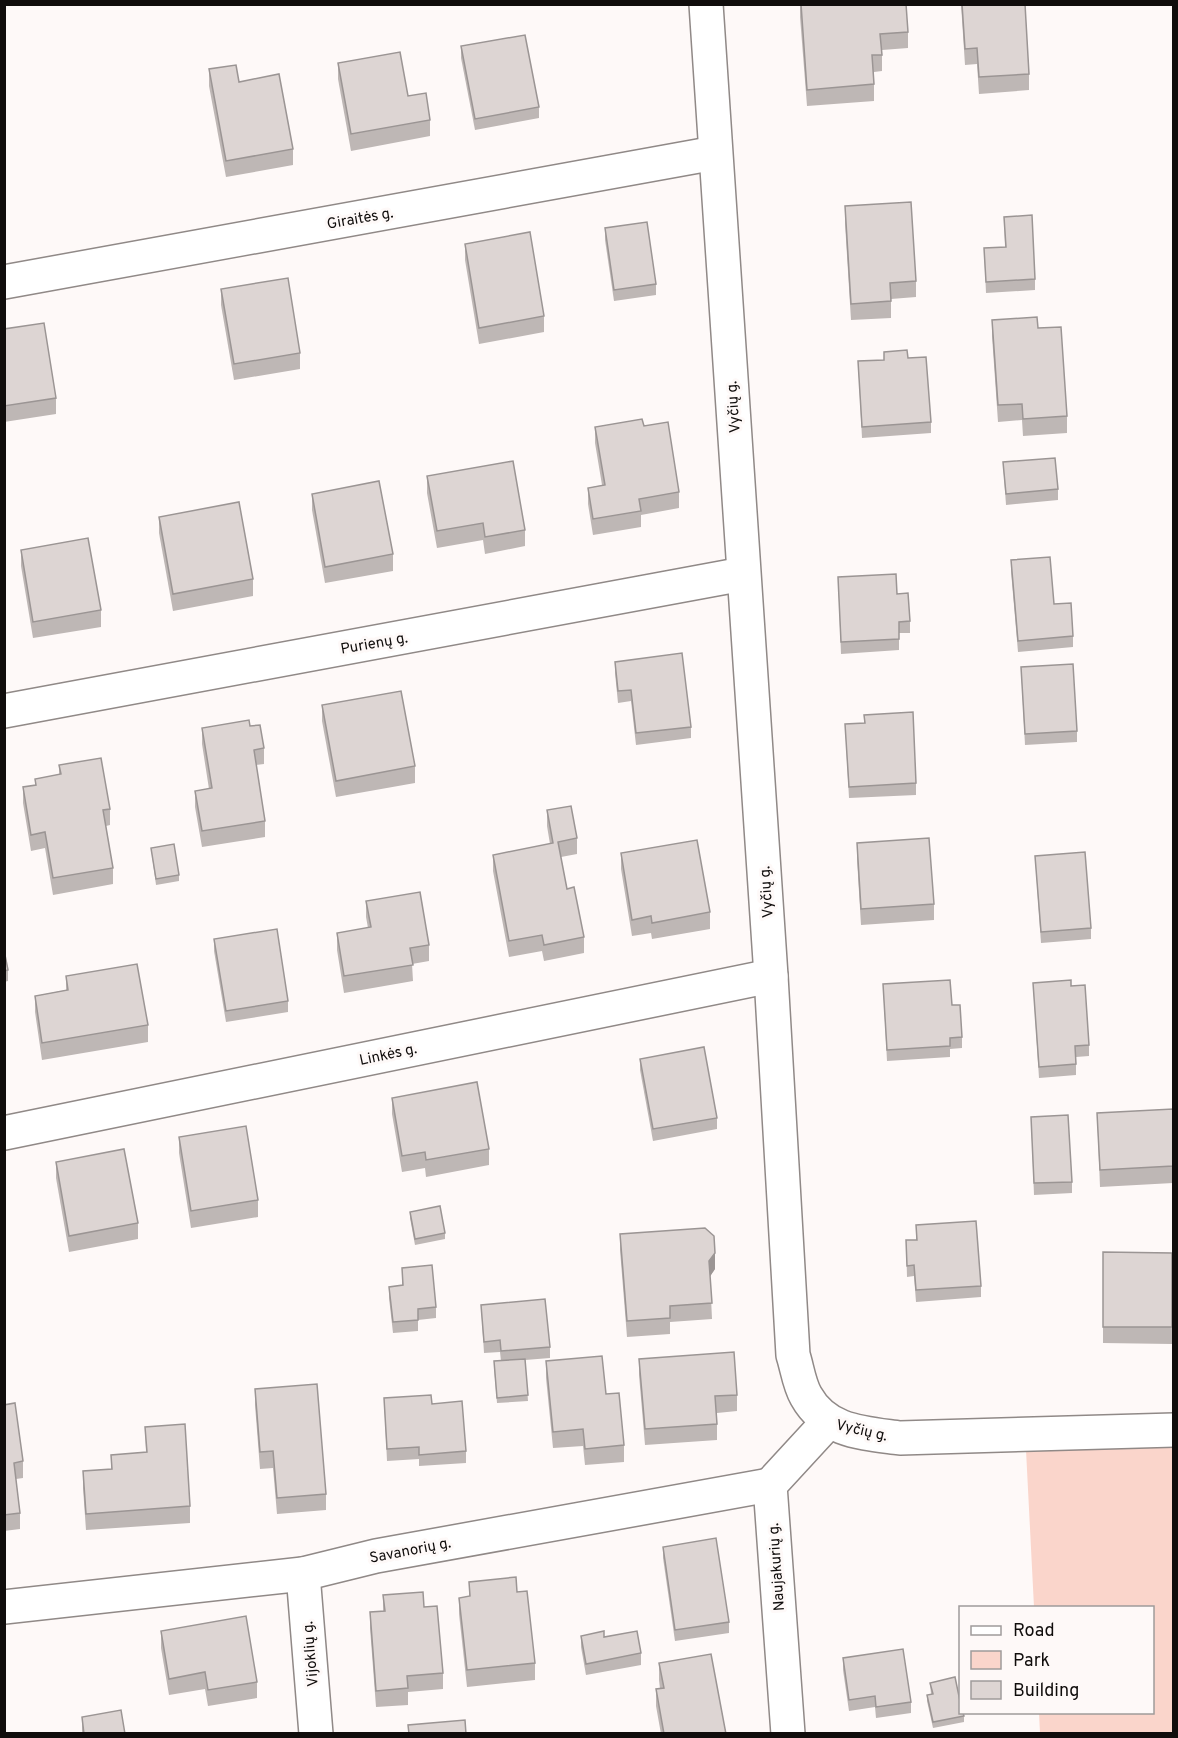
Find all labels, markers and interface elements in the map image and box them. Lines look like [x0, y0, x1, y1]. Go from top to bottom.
street label: Giraitės g. [326, 204, 395, 235]
street label: Vyčių g. [723, 380, 746, 434]
street label: Purienų g. [339, 629, 409, 660]
street label: Vyčių g. [756, 865, 779, 919]
street label: Linkės g. [358, 1040, 419, 1071]
street label: Vyčių g. [834, 1416, 889, 1447]
street label: Naujakurių g. [765, 1522, 790, 1612]
street label: Savanorių g. [368, 1534, 453, 1569]
legend [959, 1606, 1154, 1714]
street label: Vijoklių g. [299, 1620, 324, 1687]
text: Road [1013, 1620, 1055, 1643]
text: Park [1013, 1650, 1050, 1673]
text: Building [1013, 1680, 1079, 1703]

